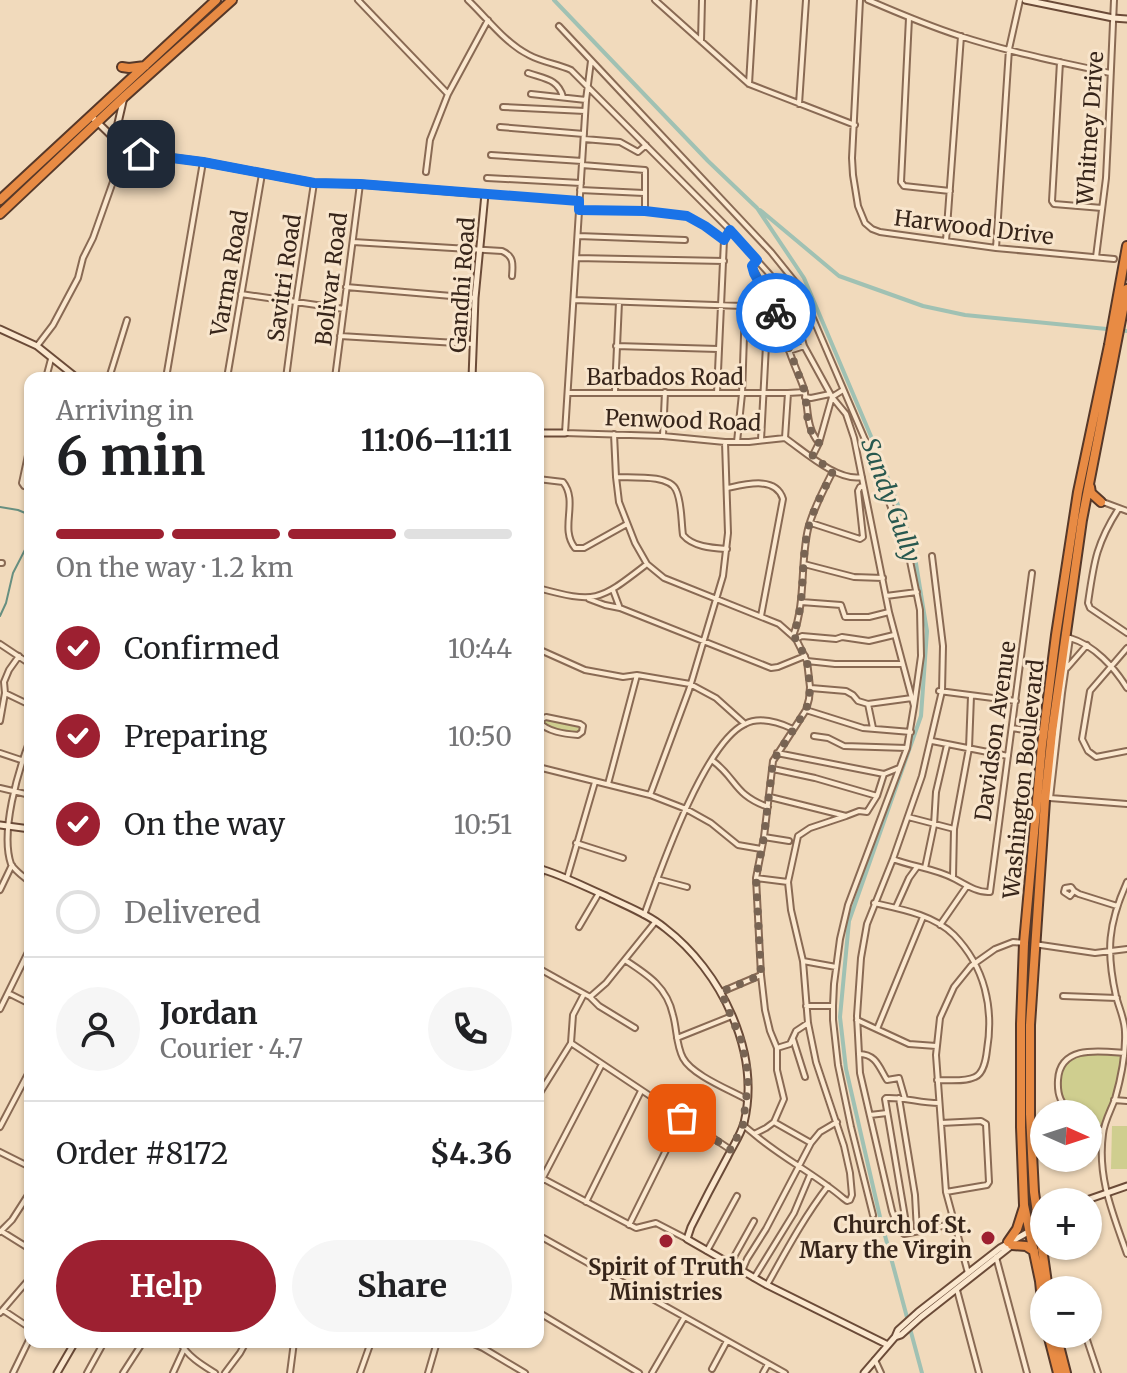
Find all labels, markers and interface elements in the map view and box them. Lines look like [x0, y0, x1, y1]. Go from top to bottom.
street label: Whitney Drive [1071, 50, 1109, 207]
pin [107, 120, 175, 188]
icon: home [119, 132, 163, 176]
street label: Harwood Drive [893, 203, 1055, 251]
street label: Varma Road [204, 208, 254, 339]
street label: Bolivar Road [309, 211, 353, 347]
street label: Savitri Road [261, 212, 307, 344]
street label: Gandhi Road [443, 216, 481, 354]
courier [736, 273, 816, 353]
icon: bike [754, 291, 798, 335]
street label: Barbados Road [586, 363, 744, 391]
text: Arriving in [56, 394, 194, 427]
street label: Penwood Road [604, 403, 762, 437]
text: 11:06–11:11 [361, 421, 512, 459]
text: 6 min [56, 424, 206, 489]
water label: Sandy Gully [854, 434, 928, 566]
text: On the way · 1.2 km [56, 551, 293, 584]
icon: check [56, 626, 100, 670]
text: Confirmed [124, 629, 279, 667]
text: 10:44 [448, 632, 512, 665]
street label: Davidson Avenue [968, 639, 1022, 823]
street label: Washington Boulevard [996, 658, 1049, 901]
icon: check [56, 714, 100, 758]
text: Preparing [124, 717, 267, 755]
text: 10:50 [448, 720, 512, 753]
icon: check [56, 802, 100, 846]
text: On the way [124, 805, 285, 843]
text: 10:51 [454, 808, 512, 841]
text: Delivered [124, 893, 261, 931]
button: person [56, 987, 140, 1071]
button: phone [428, 987, 512, 1071]
text: Jordan [160, 994, 258, 1032]
text: Courier · 4.7 [160, 1032, 303, 1065]
pin [648, 1084, 716, 1152]
icon: bag [660, 1096, 704, 1140]
north arrow [1030, 1100, 1102, 1172]
map controls [1030, 1100, 1102, 1348]
text: Order #8172 [56, 1134, 229, 1172]
text: $4.36 [430, 1134, 512, 1172]
button: + [1030, 1188, 1102, 1260]
place label: Church of St. Mary the Virgin [799, 1211, 972, 1264]
marker: Church of St. Mary the Virgin [979, 1229, 997, 1247]
marker: Spirit of Truth Ministries [657, 1232, 675, 1250]
button: Help [56, 1240, 276, 1332]
button: Share [292, 1240, 512, 1332]
place label: Spirit of Truth Ministries [588, 1253, 744, 1306]
button: − [1030, 1276, 1102, 1348]

